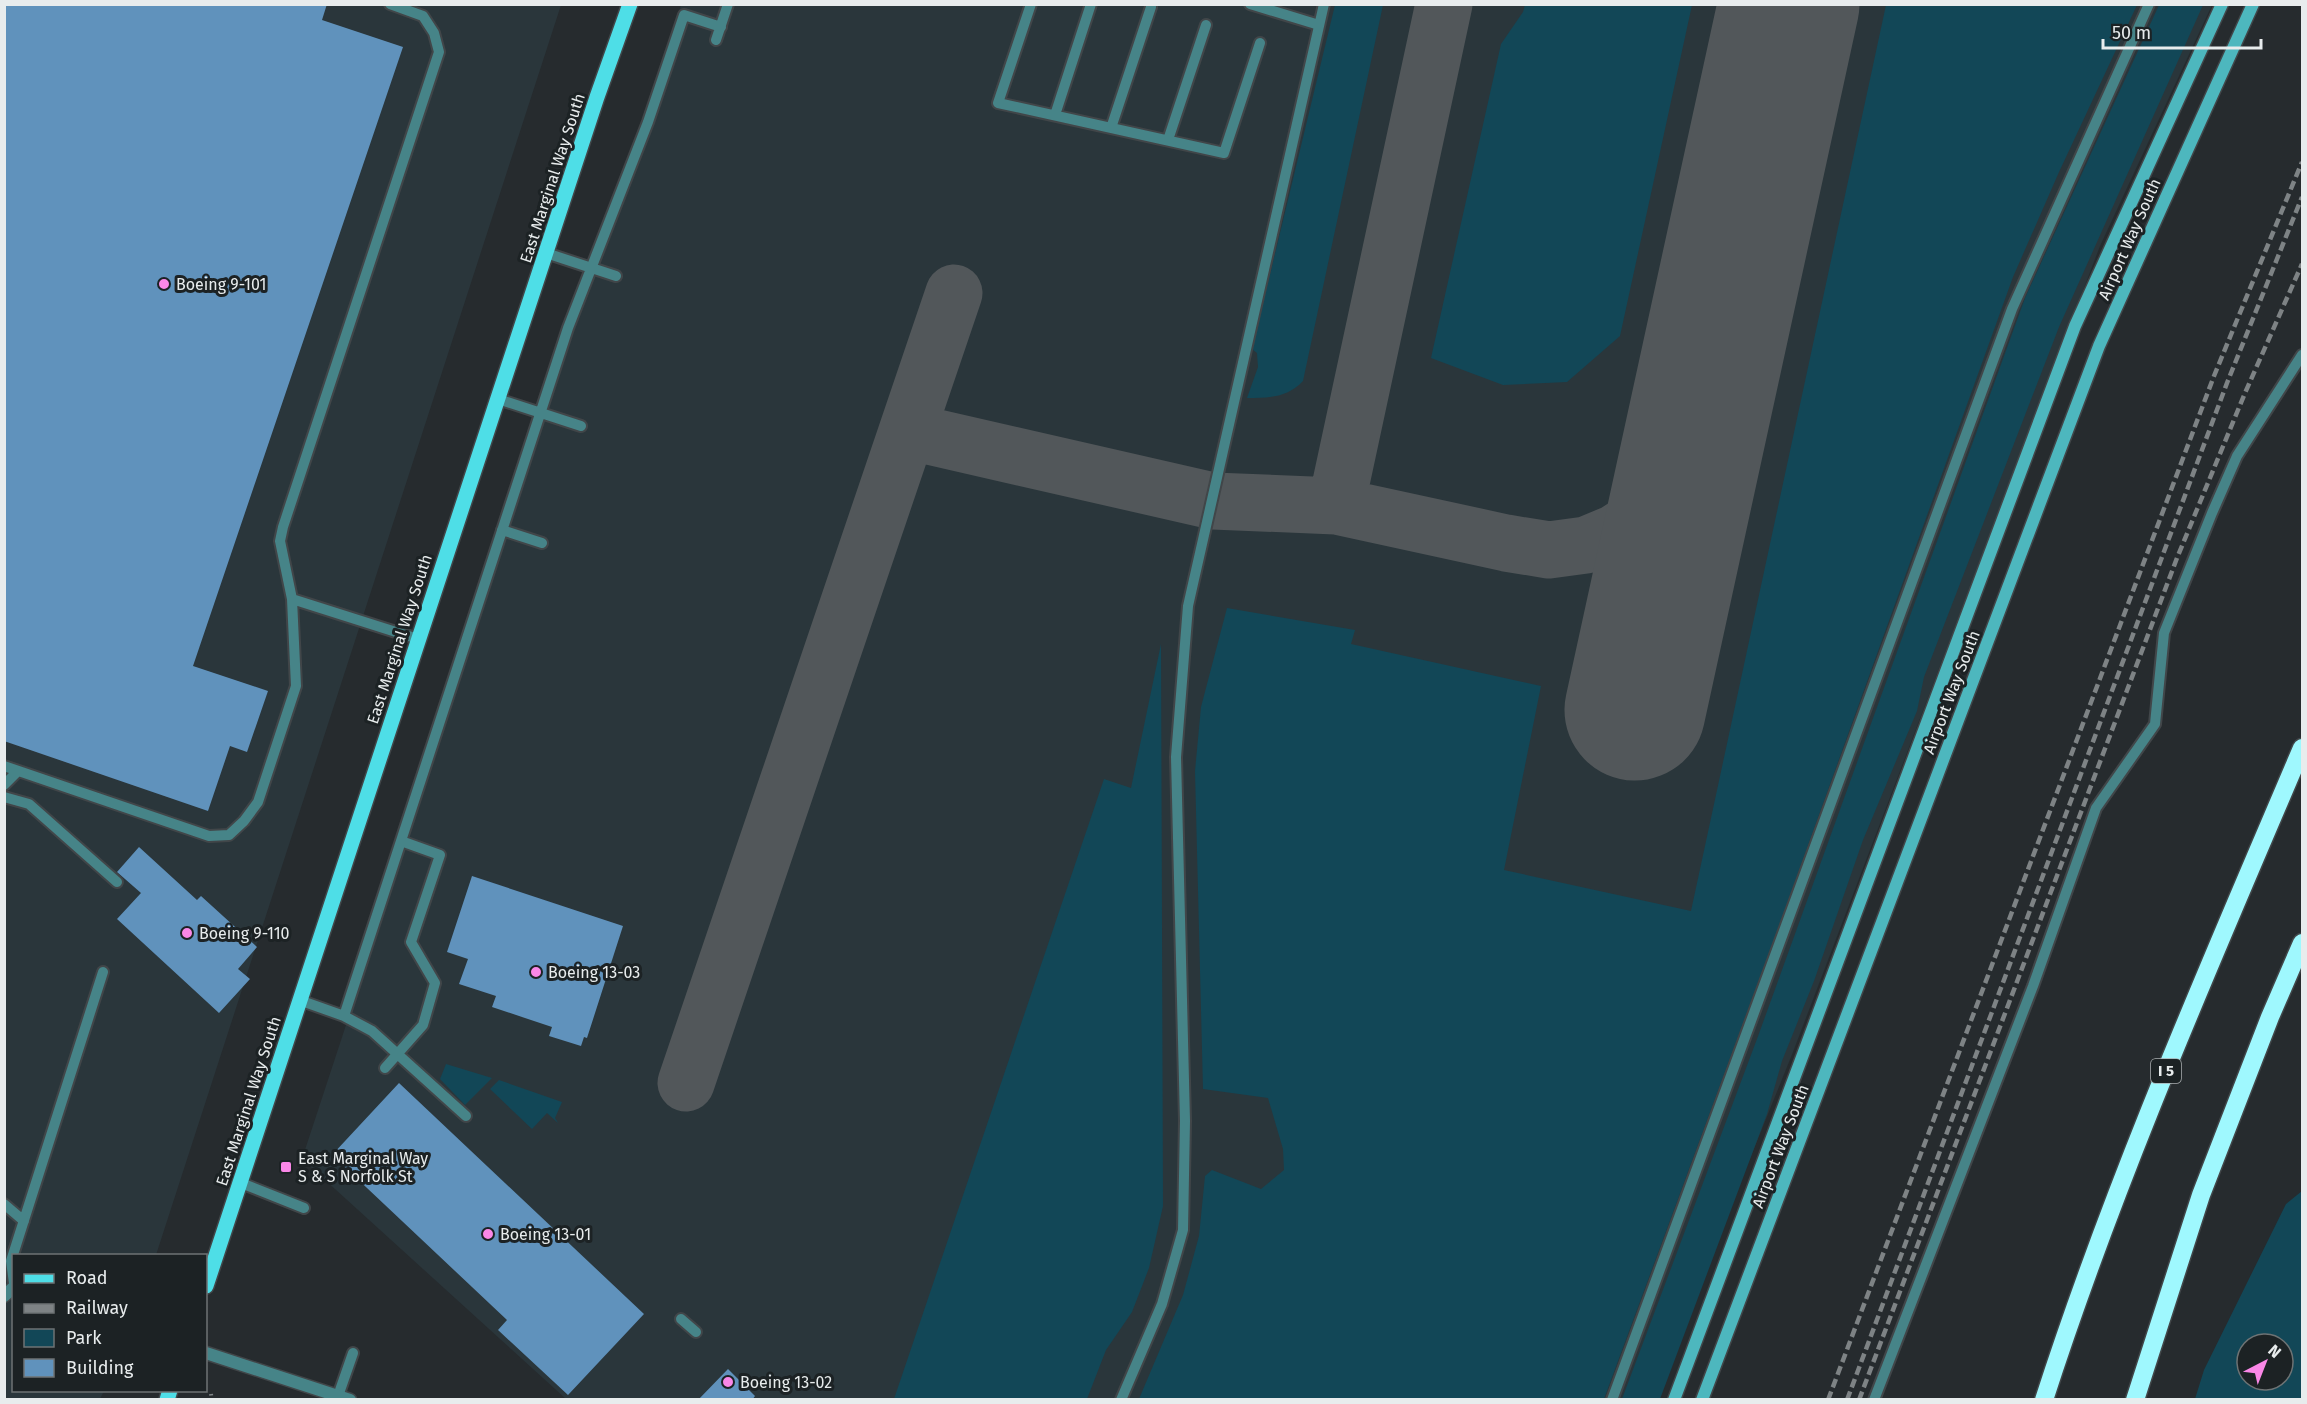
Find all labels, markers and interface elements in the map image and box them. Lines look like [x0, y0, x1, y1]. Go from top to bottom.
scale bar [2103, 12, 2260, 50]
text: 50 m [2112, 22, 2151, 44]
street label: East Marginal Way South [516, 91, 589, 265]
street label: Airport Way South [2094, 176, 2165, 303]
place label: Boeing 9-101 [176, 275, 266, 294]
marker: Boeing 9-101 [157, 277, 171, 291]
street label: East Marginal Way South [363, 552, 436, 726]
street label: Airport Way South [1919, 628, 1984, 757]
place label: Boeing 9-110 [199, 924, 290, 943]
marker: Boeing 9-110 [180, 926, 194, 940]
place label: Boeing 13-03 [548, 963, 640, 982]
marker: Boeing 13-03 [529, 965, 543, 979]
street label: East Marginal Way South [212, 1014, 285, 1188]
road number: I 5 [2151, 1059, 2181, 1083]
street label: Airport Way South [1748, 1082, 1813, 1211]
place label: East Marginal Way S & S Norfolk St [298, 1149, 428, 1186]
marker: East Marginal Way S & S Norfolk St [279, 1160, 293, 1174]
place label: Boeing 13-01 [500, 1225, 591, 1244]
marker: Boeing 13-01 [481, 1227, 495, 1241]
legend [12, 1254, 207, 1392]
text: Road [66, 1267, 108, 1289]
text: Railway [66, 1297, 128, 1319]
text: Park [66, 1327, 102, 1349]
north arrow [2235, 1332, 2295, 1392]
text: N [2264, 1341, 2285, 1362]
text: Building [66, 1357, 134, 1379]
place label: Boeing 13-02 [740, 1373, 832, 1392]
marker: Boeing 13-02 [721, 1375, 735, 1389]

